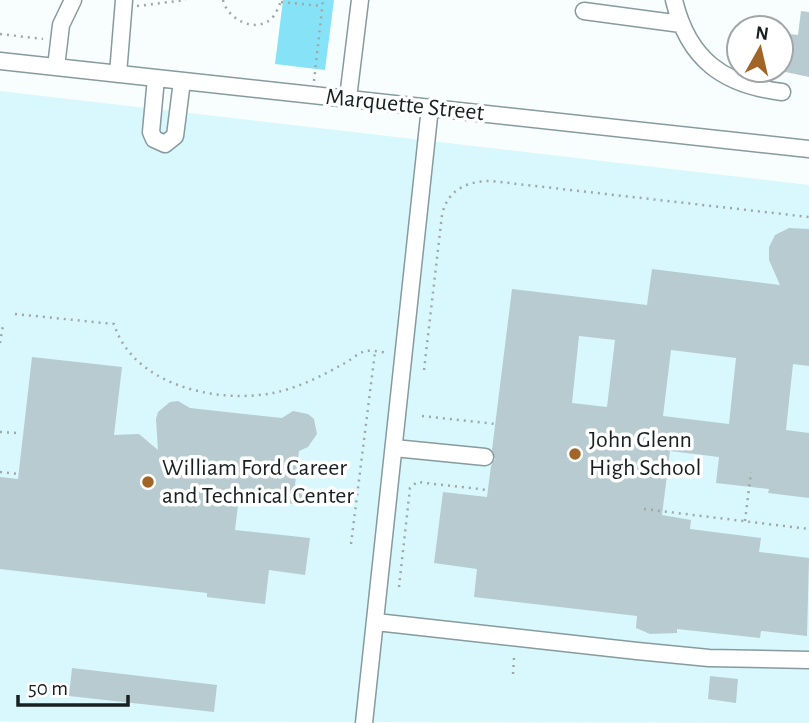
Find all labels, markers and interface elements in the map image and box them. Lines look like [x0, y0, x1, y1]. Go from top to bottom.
north arrow [725, 14, 795, 84]
text: N [754, 23, 770, 44]
street label: Marquette Street [325, 85, 486, 125]
place label: John Glenn High School [589, 428, 701, 480]
marker: John Glenn High School [567, 446, 583, 462]
place label: William Ford Career and Technical Center [162, 456, 354, 508]
marker: William Ford Career and Technical Center [140, 474, 156, 490]
scale bar [18, 664, 128, 708]
text: 50 m [28, 678, 68, 699]

